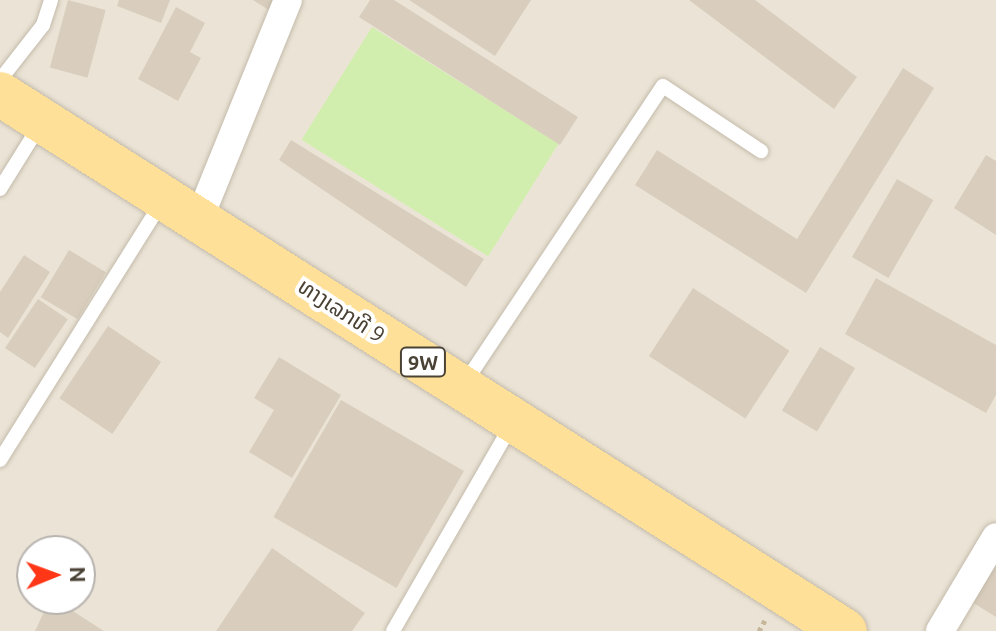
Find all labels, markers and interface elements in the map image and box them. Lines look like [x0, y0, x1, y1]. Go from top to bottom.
street label: ທາງເລກທີ 9 [294, 272, 390, 348]
road number: 9W [399, 346, 447, 378]
north arrow [16, 535, 96, 615]
text: N [66, 566, 91, 583]

